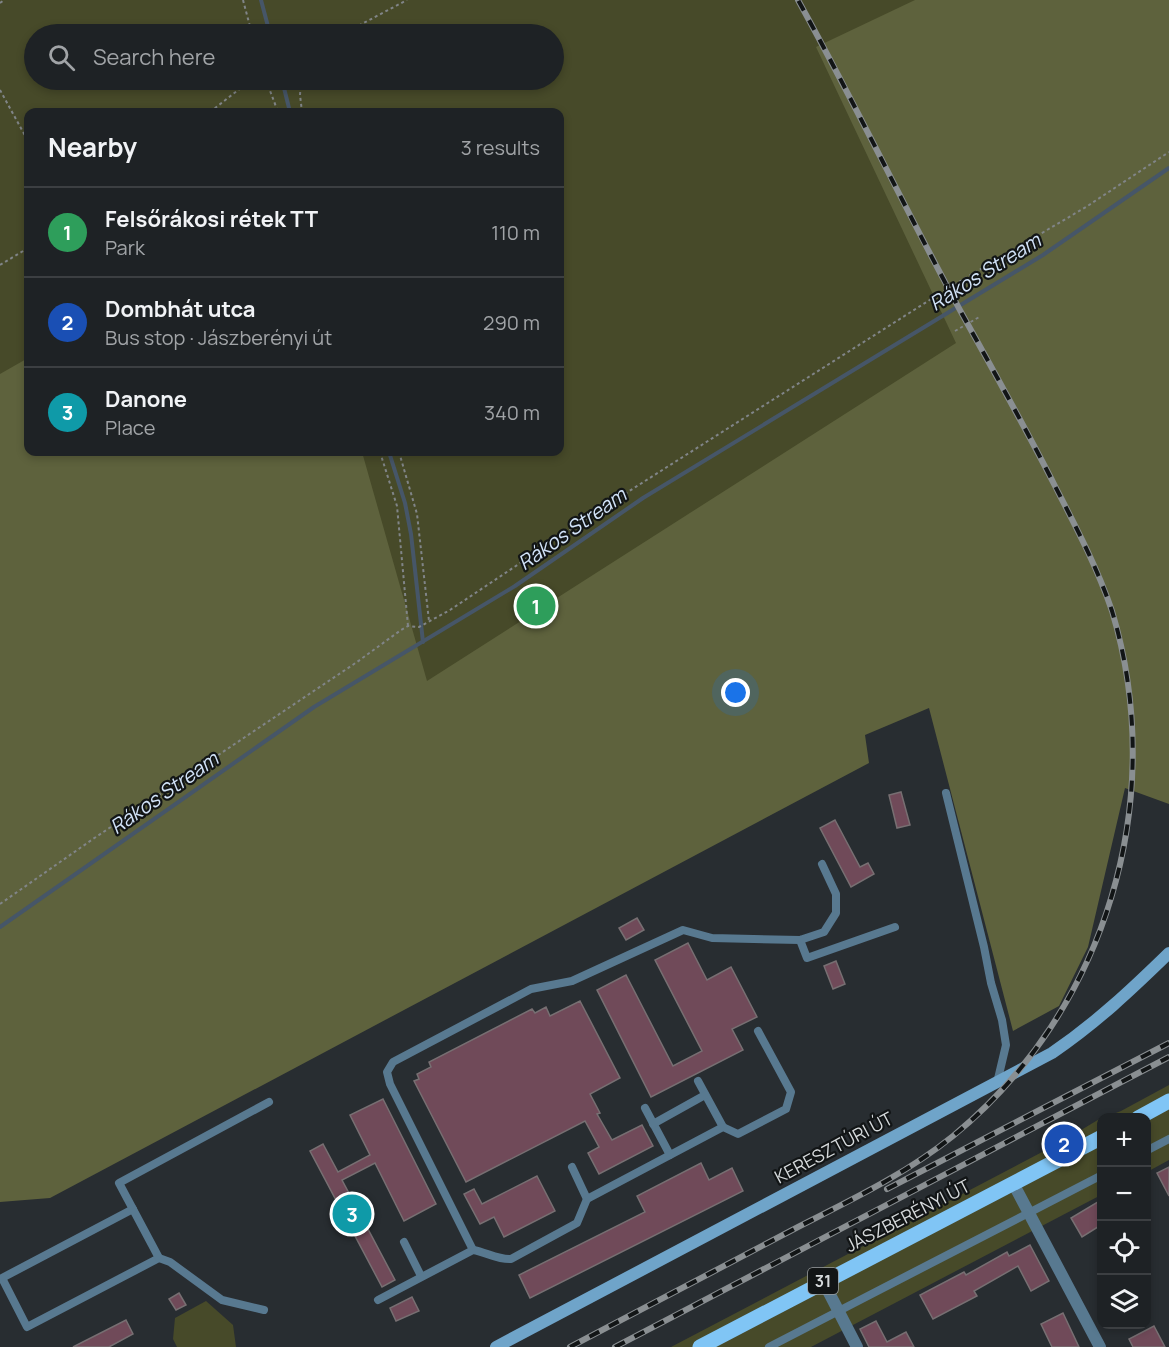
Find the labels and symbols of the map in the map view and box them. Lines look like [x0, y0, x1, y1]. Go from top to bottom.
water label: Rákos Stream [924, 226, 1047, 317]
water label: Rákos Stream [512, 480, 633, 576]
pin: 1 [516, 584, 556, 628]
your location [721, 678, 750, 707]
water label: Rákos Stream [104, 744, 225, 840]
street label: KERESZTÚRI ÚT [770, 1106, 897, 1188]
pin: 2 [1044, 1122, 1084, 1166]
street label: JÁSZBERÉNYI ÚT [841, 1173, 974, 1257]
pin: 3 [332, 1192, 372, 1236]
road number: 31 [808, 1268, 838, 1294]

